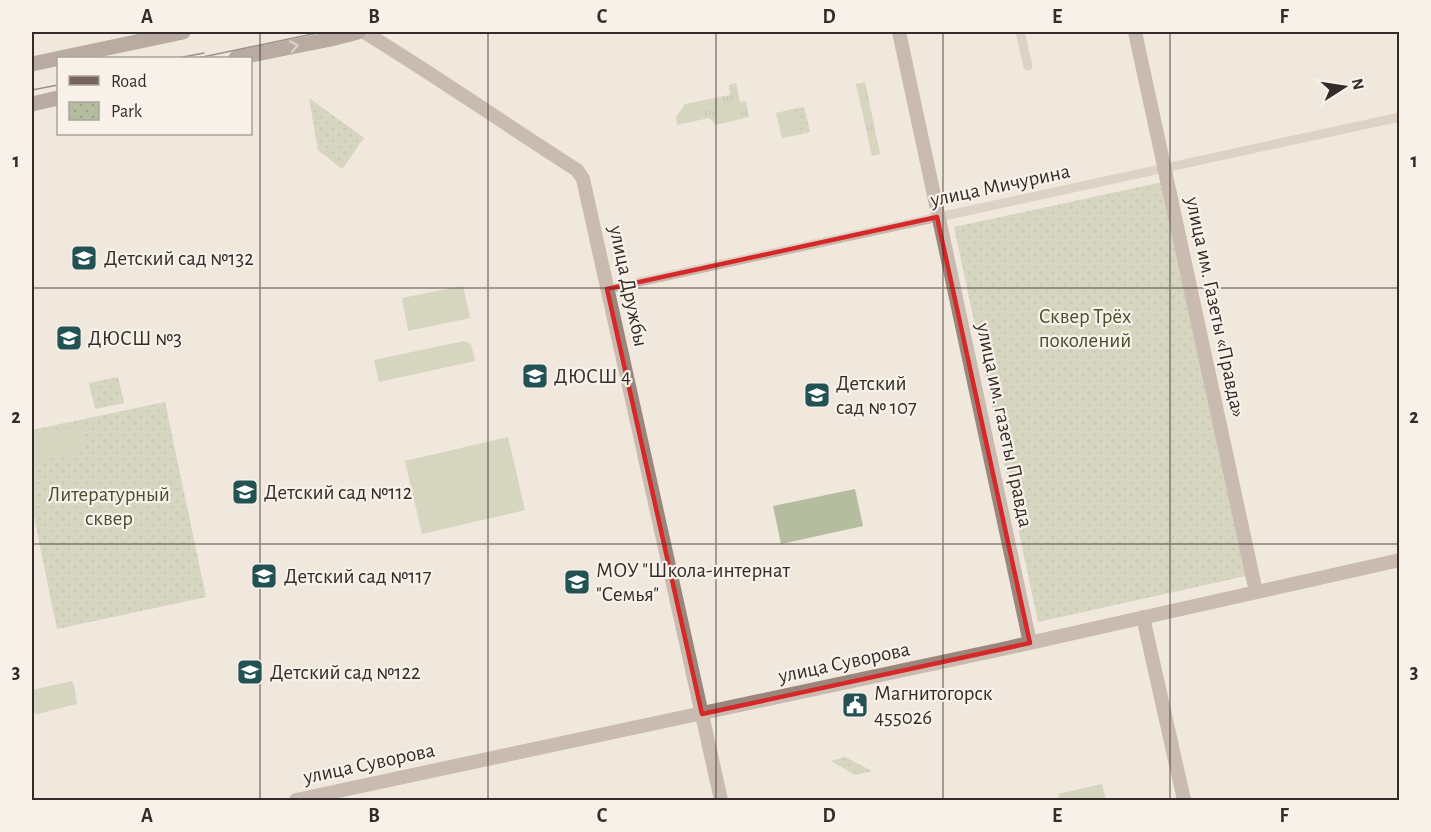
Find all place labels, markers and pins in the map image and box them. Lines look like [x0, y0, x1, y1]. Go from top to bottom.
school or university icon: Детский сад №132 [69, 243, 99, 273]
place label: Детский сад №132 [104, 248, 254, 269]
school or university icon: ДЮСШ №3 [54, 323, 84, 353]
place label: ДЮСШ №3 [88, 328, 182, 349]
school or university icon: ДЮСШ 4 [520, 361, 550, 391]
place label: ДЮСШ 4 [554, 366, 631, 387]
place label: Детский сад № 107 [836, 373, 917, 418]
school or university icon: Детский сад № 107 [802, 380, 832, 410]
school or university icon: Детский сад №112 [230, 477, 260, 507]
place label: Детский сад №112 [264, 482, 412, 503]
place label: МОУ "Школа-интернат "Семья" [596, 560, 790, 605]
school or university icon: Детский сад №117 [249, 561, 279, 591]
place label: Детский сад №117 [284, 566, 432, 587]
school or university icon: МОУ "Школа-интернат "Семья" [562, 567, 592, 597]
school or university icon: Детский сад №122 [235, 657, 265, 687]
place label: Детский сад №122 [270, 662, 421, 683]
place label: Магнитогорск 455026 [874, 683, 993, 728]
public building icon: Магнитогорск 455026 [840, 690, 870, 720]

